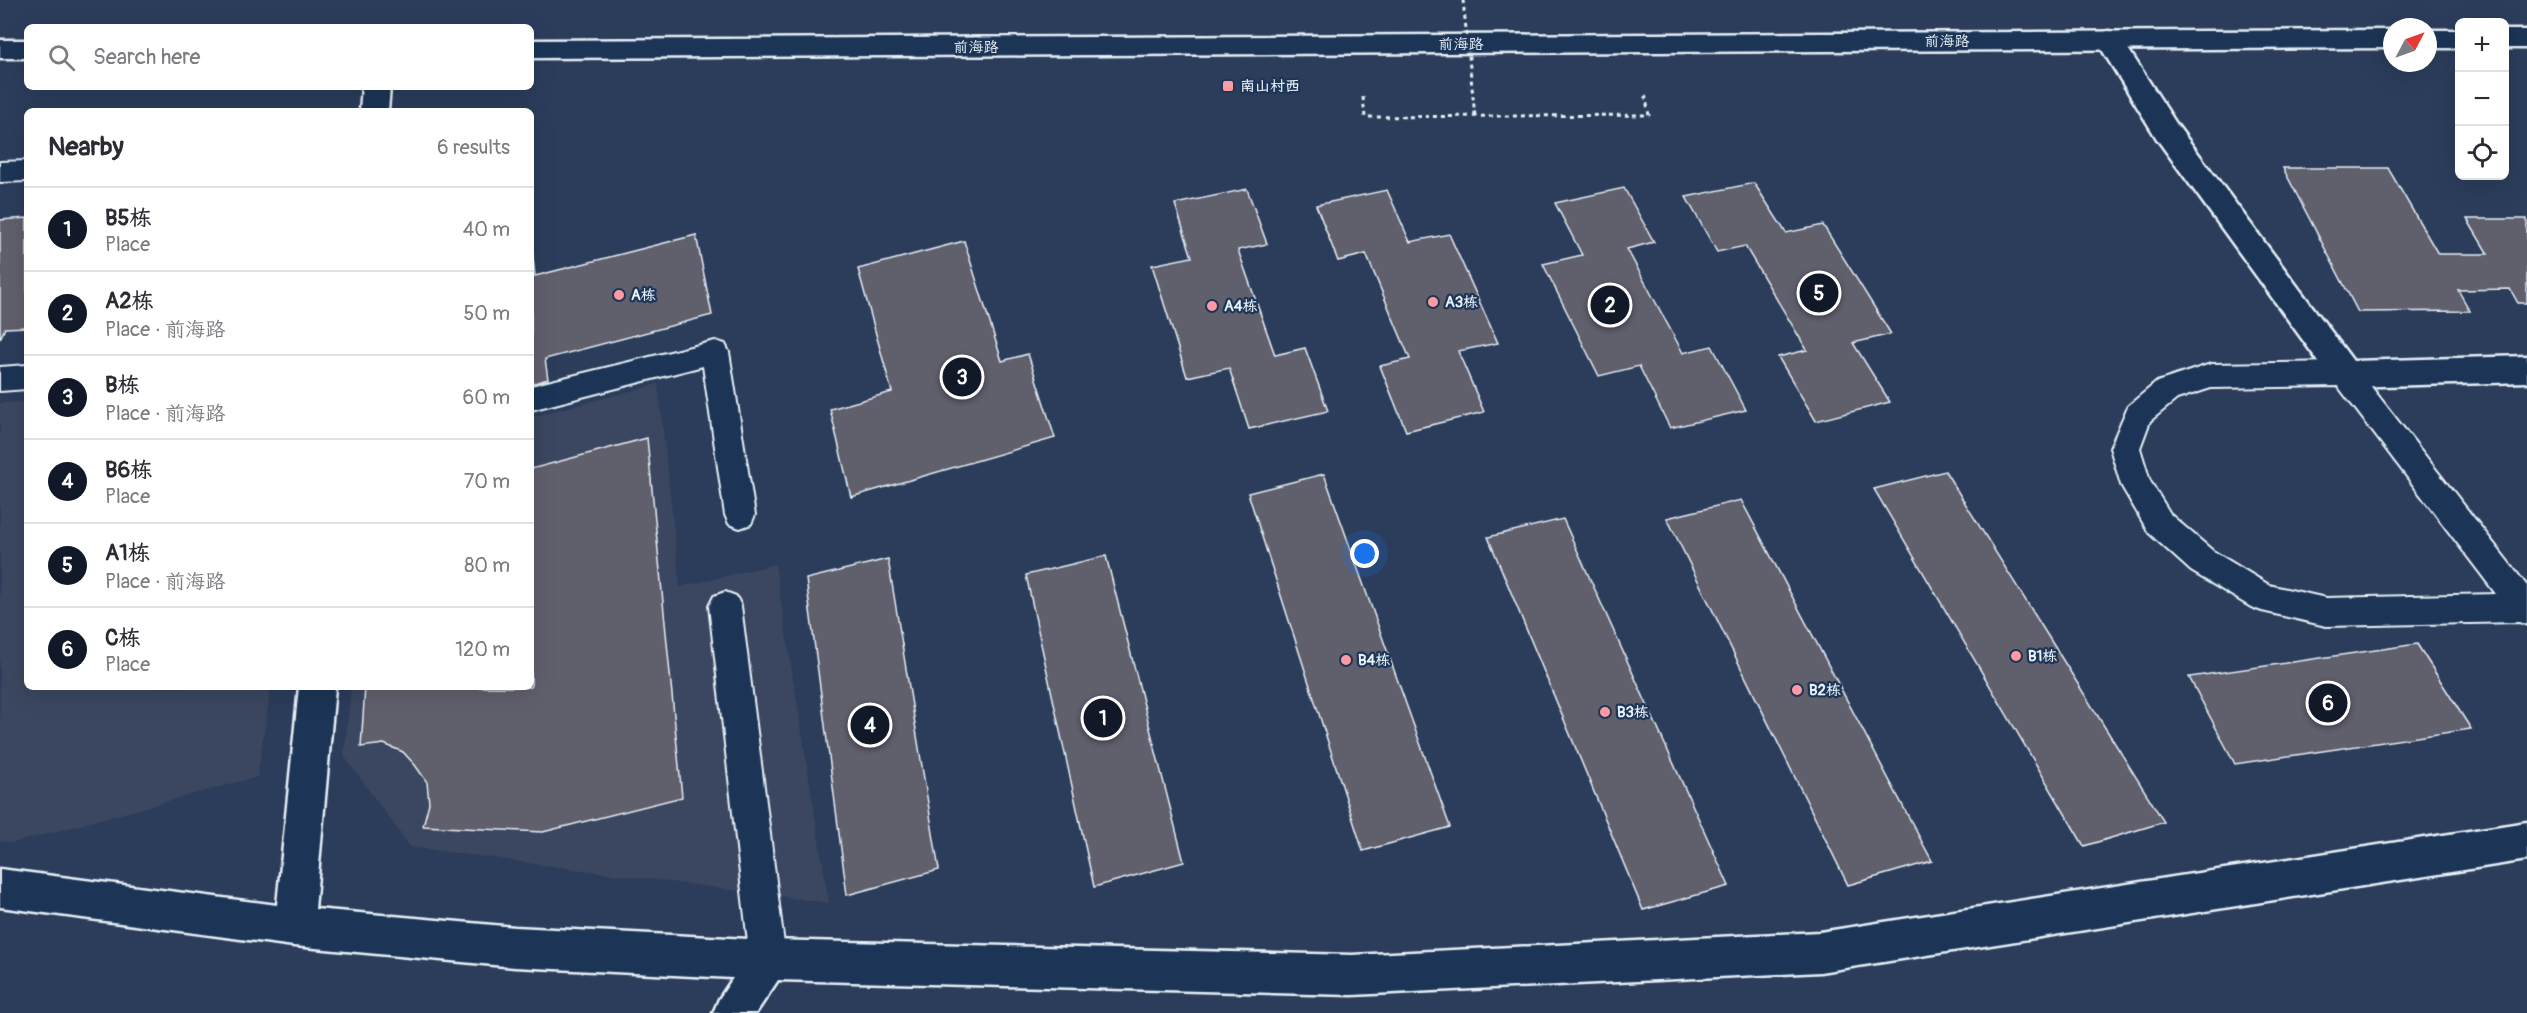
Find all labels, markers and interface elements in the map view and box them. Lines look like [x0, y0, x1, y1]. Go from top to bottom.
north arrow [2383, 18, 2437, 72]
map controls [2455, 18, 2509, 180]
button: + [2455, 18, 2509, 72]
search box [24, 24, 534, 90]
street label: 前海路 [1924, 32, 1970, 51]
street label: 前海路 [1438, 35, 1484, 54]
street label: 前海路 [953, 38, 999, 57]
icon: search [45, 41, 78, 74]
text: Search here [93, 43, 200, 71]
button: − [2455, 72, 2509, 126]
place label: 南山村西 [1240, 77, 1300, 96]
marker: 南山村西 [1221, 79, 1235, 93]
button: locate [2455, 126, 2509, 180]
text: Nearby [48, 131, 124, 163]
text: 6 results [437, 135, 510, 160]
text: B5栋 [105, 204, 151, 232]
text: 1 [64, 217, 71, 242]
text: 40 m [463, 217, 510, 242]
text: Place [105, 232, 150, 257]
pin: 5 [1800, 270, 1838, 316]
pin: 2 [1590, 282, 1630, 328]
place label: A栋 [631, 286, 656, 305]
text: A2栋 [105, 287, 154, 315]
marker: A栋 [612, 288, 626, 302]
place label: A3栋 [1445, 293, 1478, 312]
marker: A3栋 [1426, 295, 1440, 309]
place label: A4栋 [1224, 297, 1257, 316]
marker: A4栋 [1205, 299, 1219, 313]
text: 2 [62, 301, 73, 326]
text: 50 m [463, 301, 510, 326]
text: Place · 前海路 [105, 317, 225, 342]
pin: 3 [942, 354, 982, 400]
text: B栋 [105, 371, 139, 399]
text: 3 [62, 385, 73, 410]
text: 60 m [463, 385, 510, 410]
text: Place · 前海路 [105, 401, 225, 426]
text: B6栋 [105, 456, 152, 484]
text: 4 [62, 469, 73, 494]
text: 70 m [464, 469, 510, 494]
text: Place [105, 484, 150, 509]
text: A1栋 [105, 539, 150, 567]
your location [1350, 539, 1379, 568]
text: 5 [62, 553, 73, 578]
text: 80 m [464, 553, 510, 578]
text: Place · 前海路 [105, 569, 225, 594]
text: C栋 [105, 624, 141, 652]
text: 6 [62, 637, 73, 662]
text: 120 m [455, 637, 510, 662]
place label: B1栋 [2028, 647, 2057, 666]
marker: B1栋 [2009, 649, 2023, 663]
place label: B4栋 [1358, 651, 1390, 670]
text: Place [105, 652, 150, 677]
marker: B4栋 [1339, 653, 1353, 667]
pin: 6 [2308, 680, 2348, 726]
place label: B2栋 [1809, 681, 1841, 700]
marker: B2栋 [1790, 683, 1804, 697]
pin: 1 [1084, 696, 1122, 740]
pin: 4 [850, 702, 890, 748]
place label: B3栋 [1617, 703, 1649, 722]
marker: B3栋 [1598, 705, 1612, 719]

